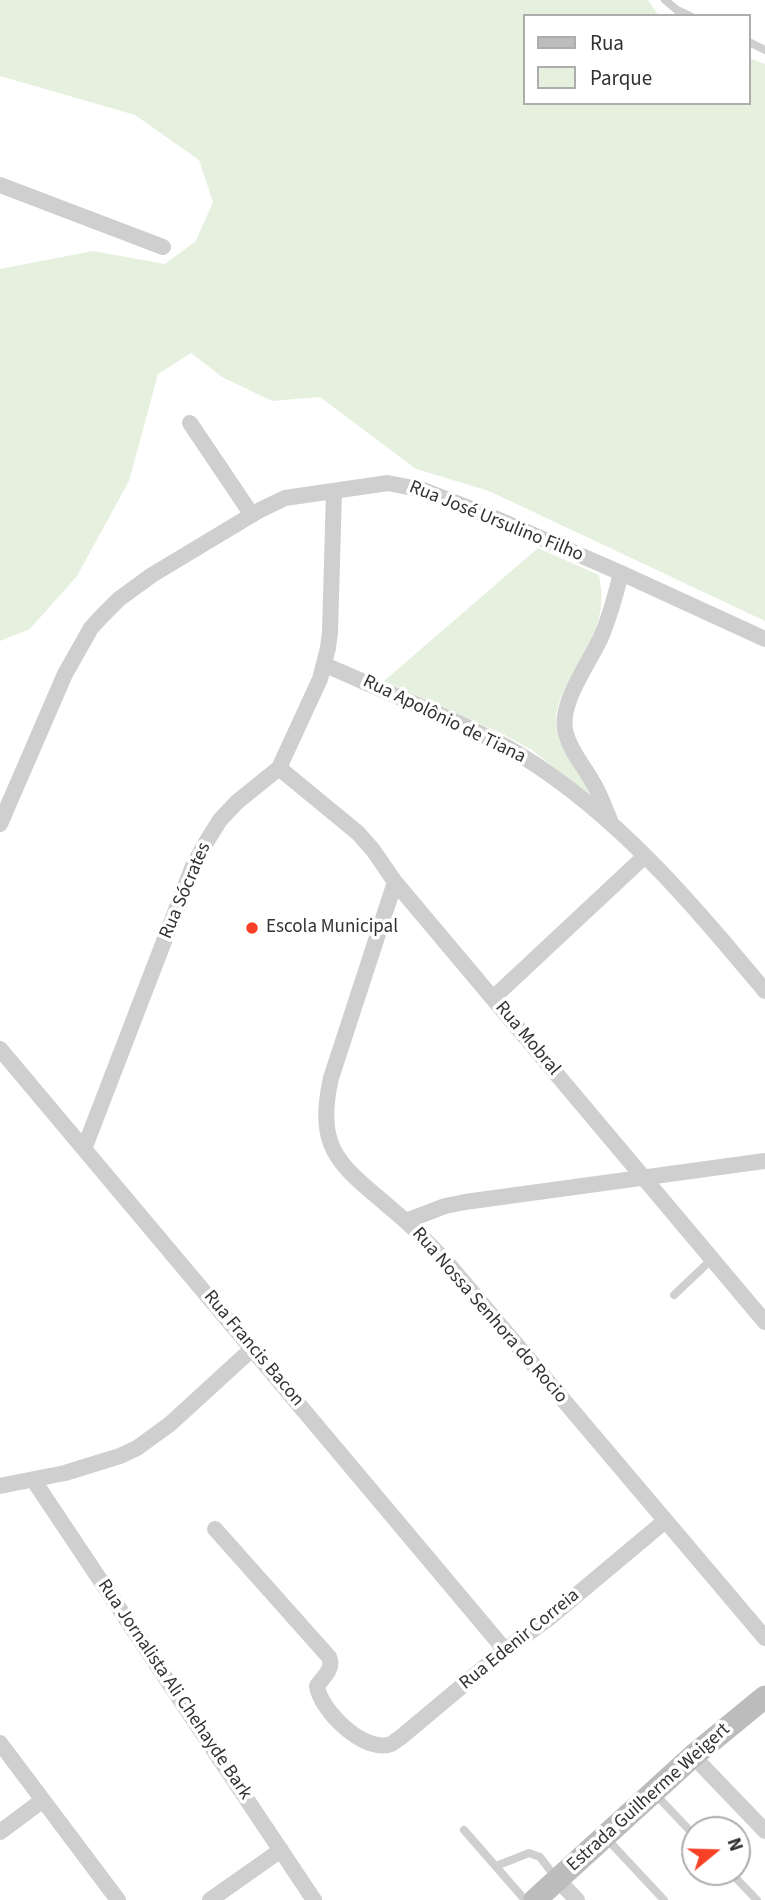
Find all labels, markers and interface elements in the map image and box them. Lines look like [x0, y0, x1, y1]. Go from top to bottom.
legend [524, 14, 751, 105]
text: Rua [590, 28, 624, 58]
text: Parque [590, 63, 652, 93]
street label: Rua José Ursulino Filho [406, 477, 586, 567]
street label: Rua Apolônio de Tiana [359, 671, 529, 769]
street label: Rua Sócrates [155, 839, 217, 943]
place label: Escola Municipal [266, 917, 398, 939]
marker: Escola Municipal [244, 920, 260, 936]
street label: Rua Mobral [489, 997, 565, 1081]
street label: Rua Nossa Senhora do Rocio [406, 1223, 572, 1409]
street label: Rua Francis Bacon [198, 1286, 308, 1412]
street label: Rua Jornalista Ali Chehayde Bark [92, 1576, 256, 1804]
street label: Rua Edenir Correia [455, 1585, 585, 1695]
street label: Estrada Guilherme Weigert [563, 1719, 735, 1877]
north arrow [681, 1816, 751, 1886]
text: N [720, 1834, 749, 1855]

